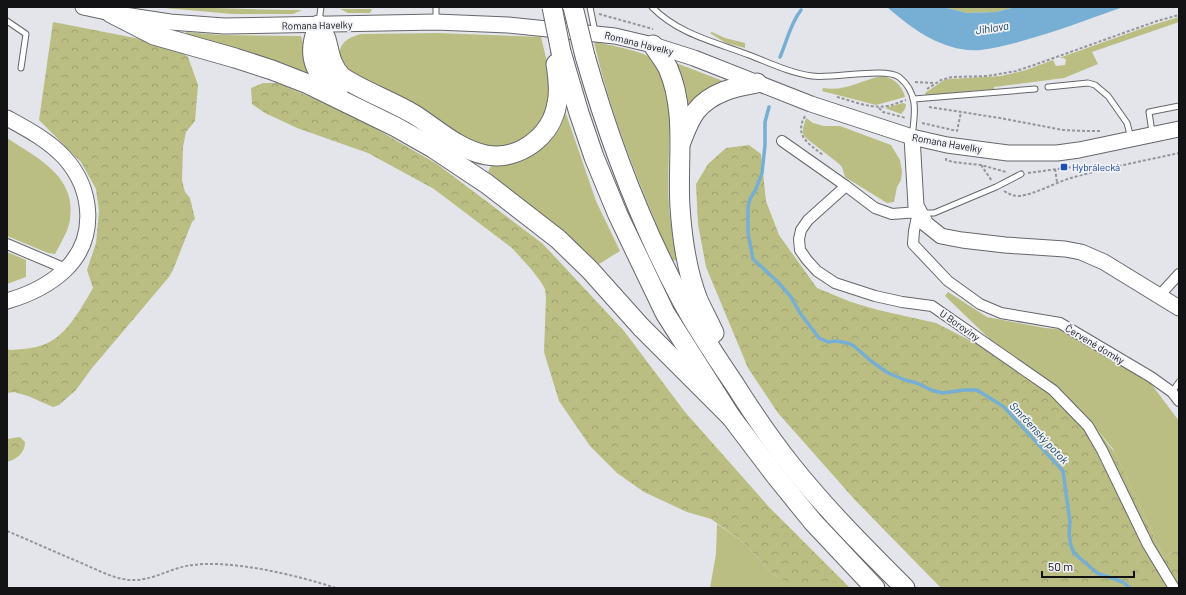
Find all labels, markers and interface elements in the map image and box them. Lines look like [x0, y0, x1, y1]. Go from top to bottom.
street label: Romana Havelky [281, 18, 353, 32]
water label: Jihlava [974, 18, 1010, 37]
street label: Romana Havelky [603, 29, 675, 57]
street label: Romana Havelky [911, 131, 983, 155]
place label: Hybrálecká [1072, 161, 1120, 173]
marker: Hybrálecká [1059, 162, 1069, 172]
street label: U Boroviny [938, 307, 983, 343]
street label: Červené domky [1063, 322, 1127, 367]
water label: Smrčenský potok [1007, 399, 1072, 467]
scale bar [1042, 553, 1134, 579]
text: 50 m [1048, 559, 1073, 573]

